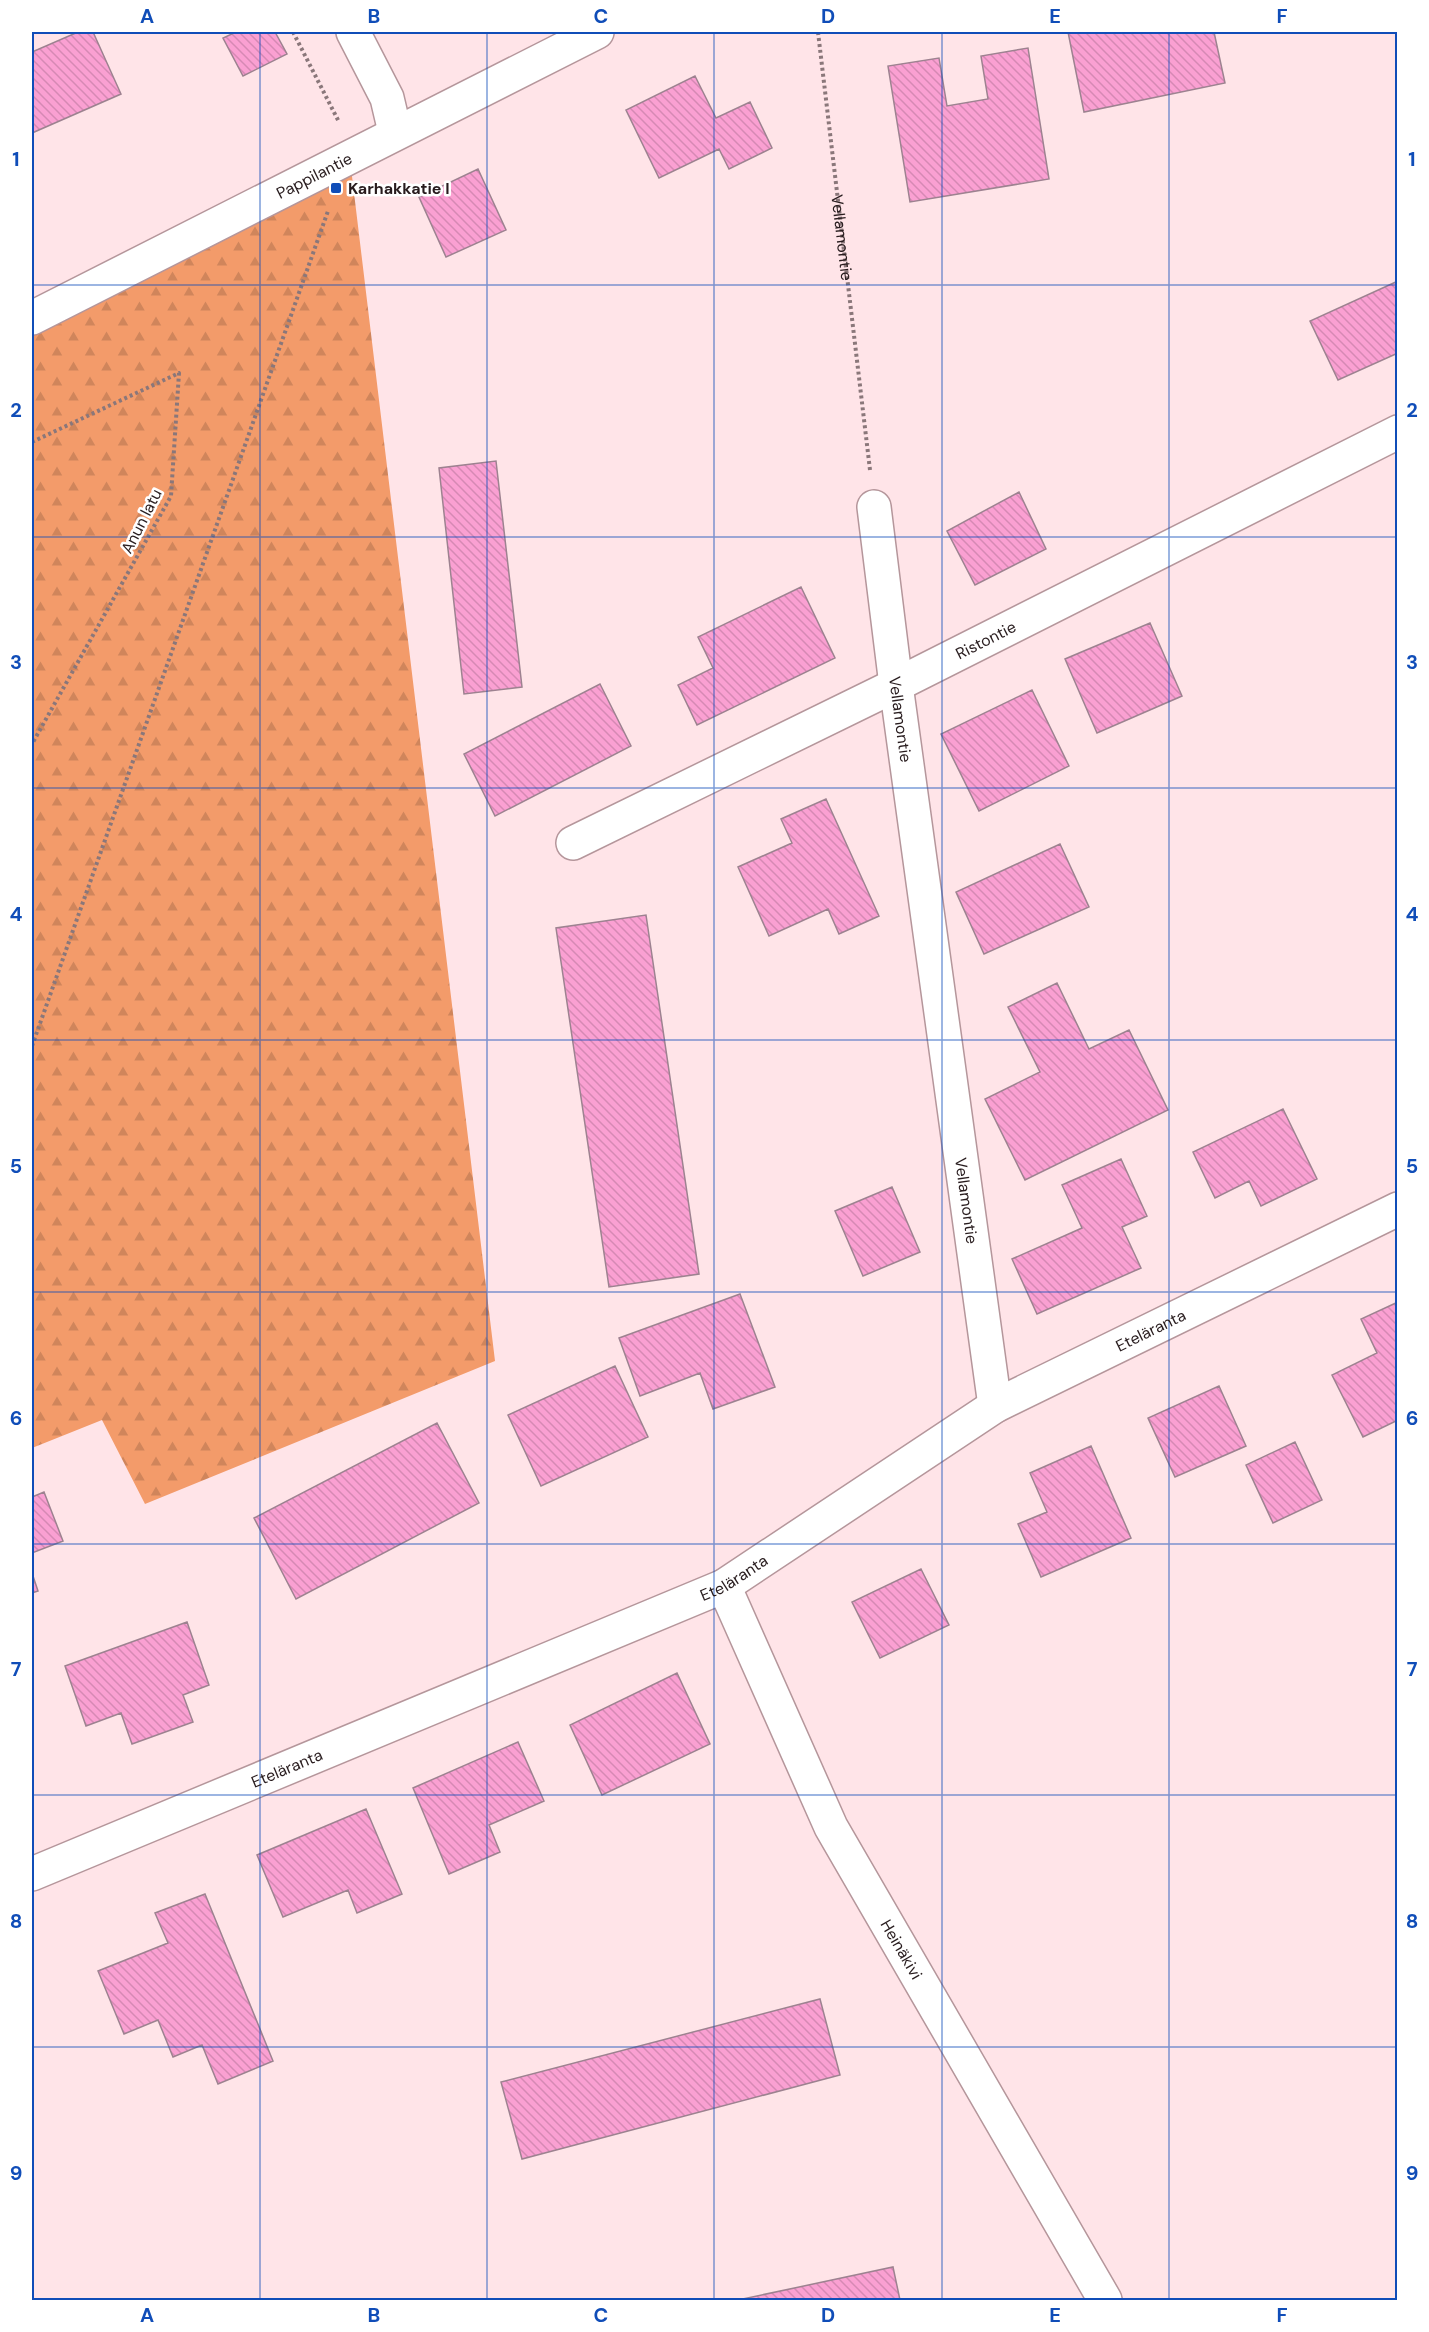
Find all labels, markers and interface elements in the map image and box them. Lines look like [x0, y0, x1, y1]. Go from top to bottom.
text: A [140, 3, 154, 29]
text: B [368, 3, 380, 29]
text: C [594, 3, 608, 29]
text: D [821, 3, 835, 29]
text: E [1049, 3, 1061, 29]
text: F [1276, 3, 1288, 29]
text: 1 [12, 146, 20, 172]
text: 1 [1408, 146, 1416, 172]
street label: Pappilantie [273, 148, 356, 204]
place label: Karhakkatie I [348, 178, 450, 199]
marker: Karhakkatie I [329, 181, 343, 195]
street label: Vellamontie [826, 193, 857, 282]
text: 2 [10, 397, 22, 423]
text: 2 [1406, 397, 1418, 423]
street label: Anun latu [116, 485, 167, 557]
street label: Ristontie [952, 616, 1020, 664]
text: 3 [10, 649, 22, 675]
text: 3 [1406, 649, 1418, 675]
street label: Vellamontie [884, 675, 917, 764]
text: 4 [10, 901, 23, 927]
text: 4 [1406, 901, 1419, 927]
text: 5 [10, 1153, 22, 1179]
text: 5 [1406, 1153, 1418, 1179]
street label: Vellamontie [950, 1156, 983, 1245]
street label: Eteläranta [1112, 1304, 1189, 1356]
text: 6 [10, 1405, 22, 1431]
text: 6 [1406, 1405, 1418, 1431]
street label: Eteläranta [697, 1550, 772, 1606]
text: 7 [11, 1656, 22, 1682]
text: 7 [1407, 1656, 1418, 1682]
street label: Eteläranta [248, 1744, 326, 1793]
text: 8 [10, 1908, 22, 1934]
text: 8 [1406, 1908, 1418, 1934]
street label: Heinäkivi [876, 1916, 927, 1983]
text: 9 [10, 2160, 22, 2186]
text: 9 [1406, 2160, 1418, 2186]
text: A [140, 2302, 154, 2328]
text: B [368, 2302, 380, 2328]
text: C [594, 2302, 608, 2328]
text: D [821, 2302, 835, 2328]
text: E [1049, 2302, 1061, 2328]
text: F [1276, 2302, 1288, 2328]

